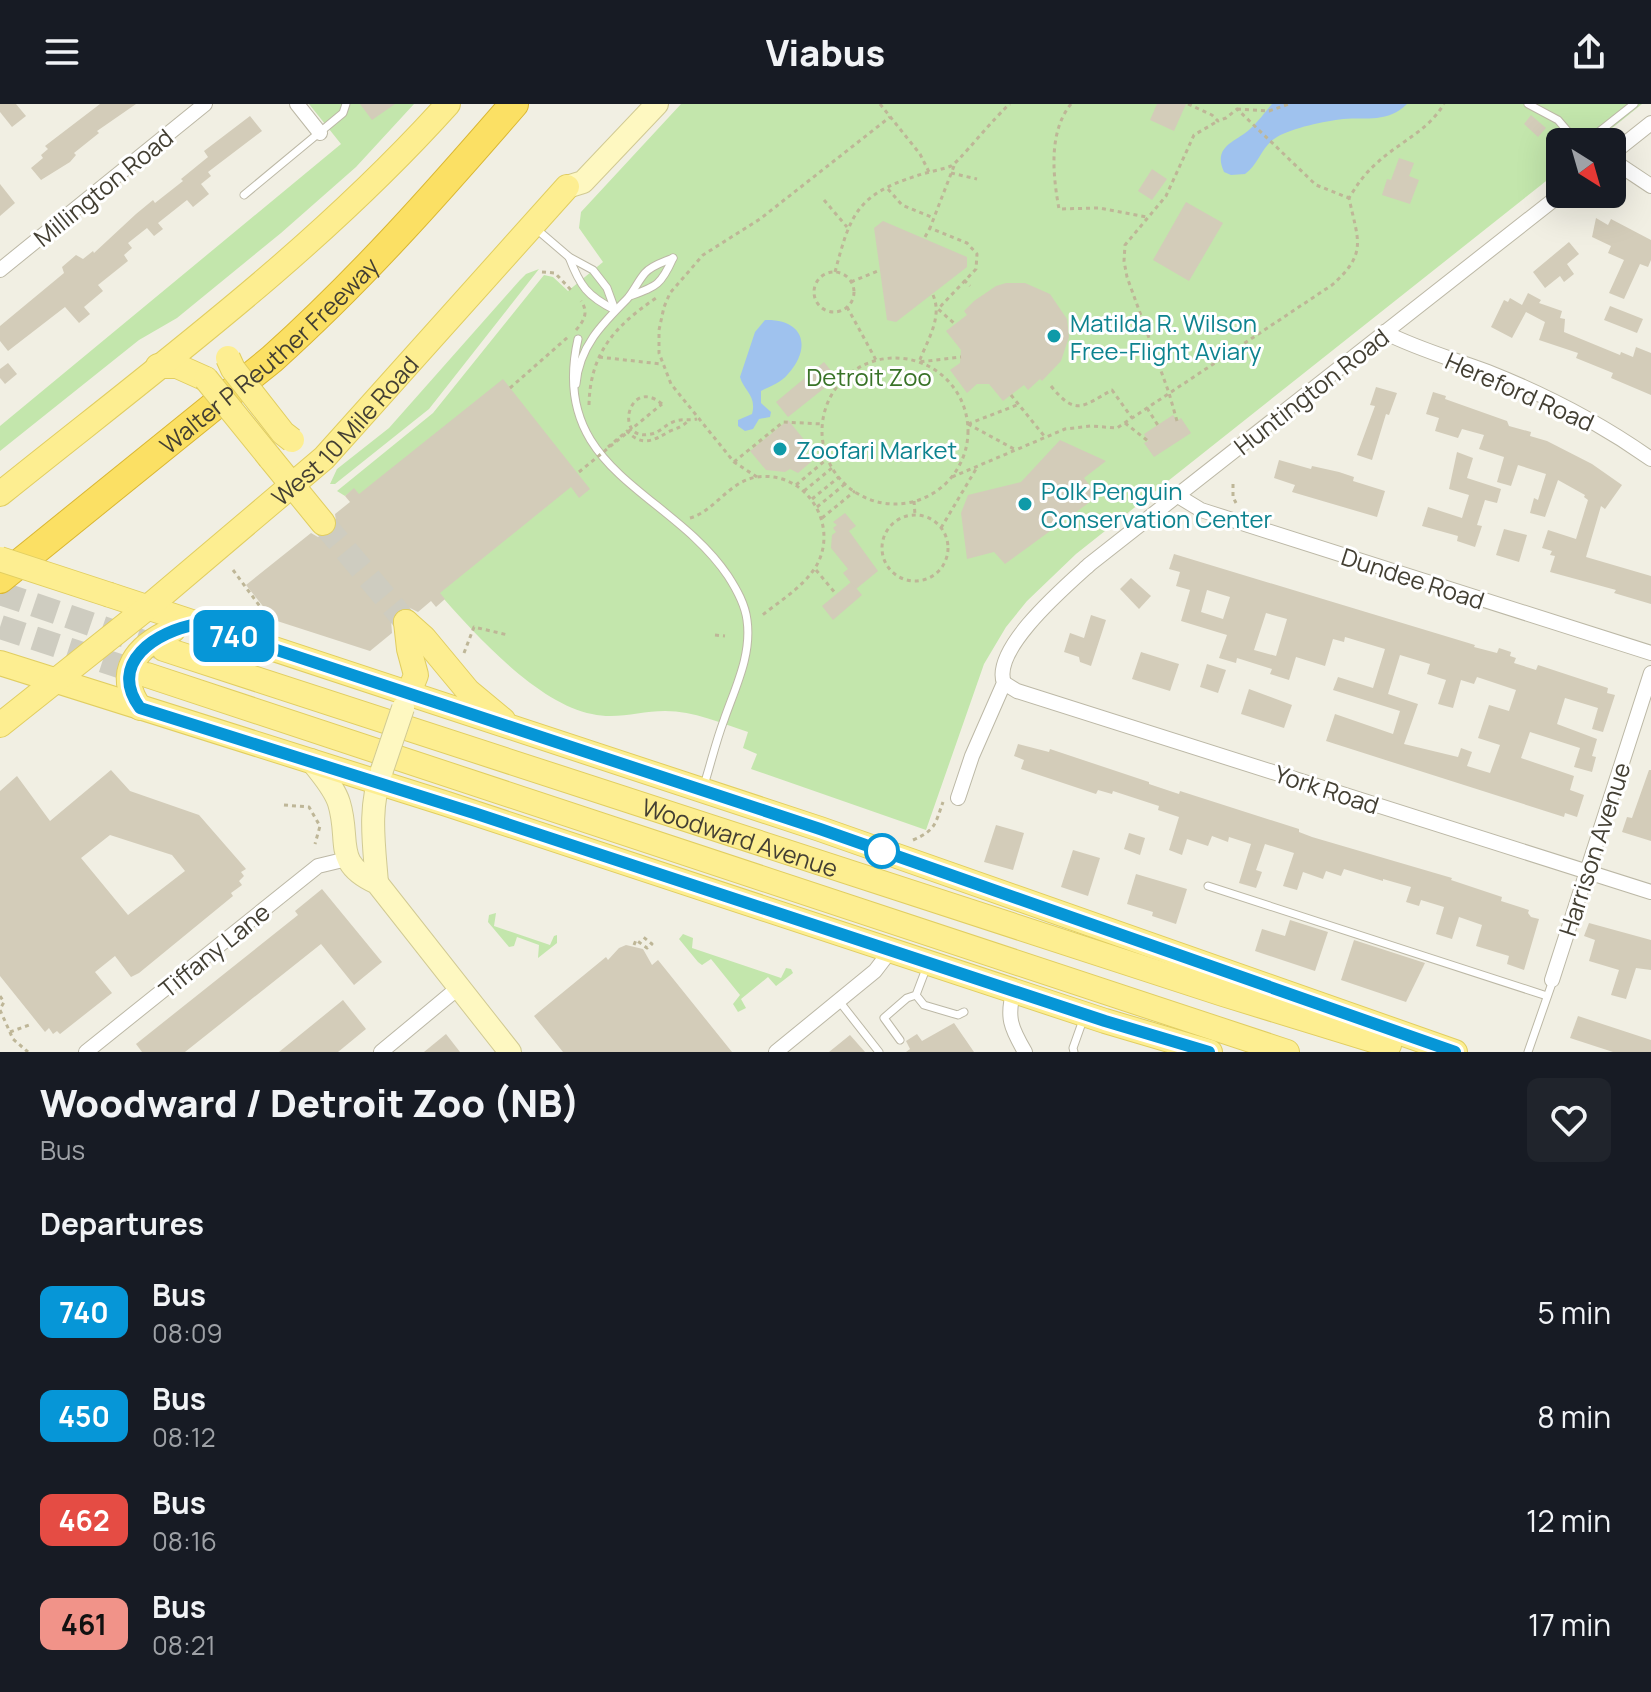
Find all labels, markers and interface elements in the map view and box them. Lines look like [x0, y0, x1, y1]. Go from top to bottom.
text: Viabus [766, 28, 885, 77]
icon: menu [40, 30, 84, 74]
icon: share [1567, 30, 1611, 74]
street label: Millington Road [26, 121, 180, 253]
north arrow [1546, 128, 1626, 208]
map controls [1546, 128, 1626, 208]
street label: Walter P Reuther Freeway [152, 249, 385, 460]
place label: Matilda R. Wilson Free-Flight Aviary [1070, 306, 1262, 367]
street label: Huntington Road [1227, 320, 1395, 462]
marker: Matilda R. Wilson Free-Flight Aviary [1045, 327, 1063, 345]
street label: Hereford Road [1440, 344, 1600, 438]
street label: West 10 Mile Road [264, 348, 425, 513]
park label: Detroit Zoo [806, 360, 932, 393]
place label: Zoofari Market [796, 433, 957, 466]
marker: Zoofari Market [771, 440, 789, 458]
place label: Polk Penguin Conservation Center [1041, 474, 1272, 535]
marker: Polk Penguin Conservation Center [1016, 495, 1034, 513]
street label: Dundee Road [1337, 539, 1489, 617]
line badge: 740 [188, 610, 280, 662]
text: 740 [209, 617, 259, 655]
street label: York Road [1271, 757, 1383, 821]
street label: Harrison Avenue [1550, 758, 1638, 940]
street label: Woodward Avenue [638, 789, 842, 884]
unlabelled marker [865, 834, 899, 868]
street label: Tiffany Lane [152, 895, 276, 1005]
text: Woodward / Detroit Zoo (NB) [40, 1076, 580, 1128]
button: heart [1527, 1078, 1611, 1162]
text: Bus [40, 1132, 85, 1168]
text: Departures [40, 1203, 204, 1244]
text: Bus [152, 1274, 206, 1315]
text: 5 min [1537, 1292, 1611, 1333]
text: 740 [59, 1293, 109, 1331]
text: 08:09 [152, 1315, 223, 1351]
text: Bus [152, 1378, 206, 1419]
text: 8 min [1537, 1396, 1611, 1437]
text: 450 [58, 1397, 110, 1435]
text: 08:12 [152, 1419, 216, 1455]
text: Bus [152, 1482, 206, 1523]
text: 12 min [1526, 1500, 1611, 1541]
text: 462 [58, 1501, 110, 1539]
text: 08:16 [152, 1523, 217, 1559]
text: Bus [152, 1586, 206, 1627]
text: 17 min [1528, 1604, 1611, 1645]
text: 461 [61, 1605, 107, 1643]
text: 08:21 [152, 1627, 216, 1663]

